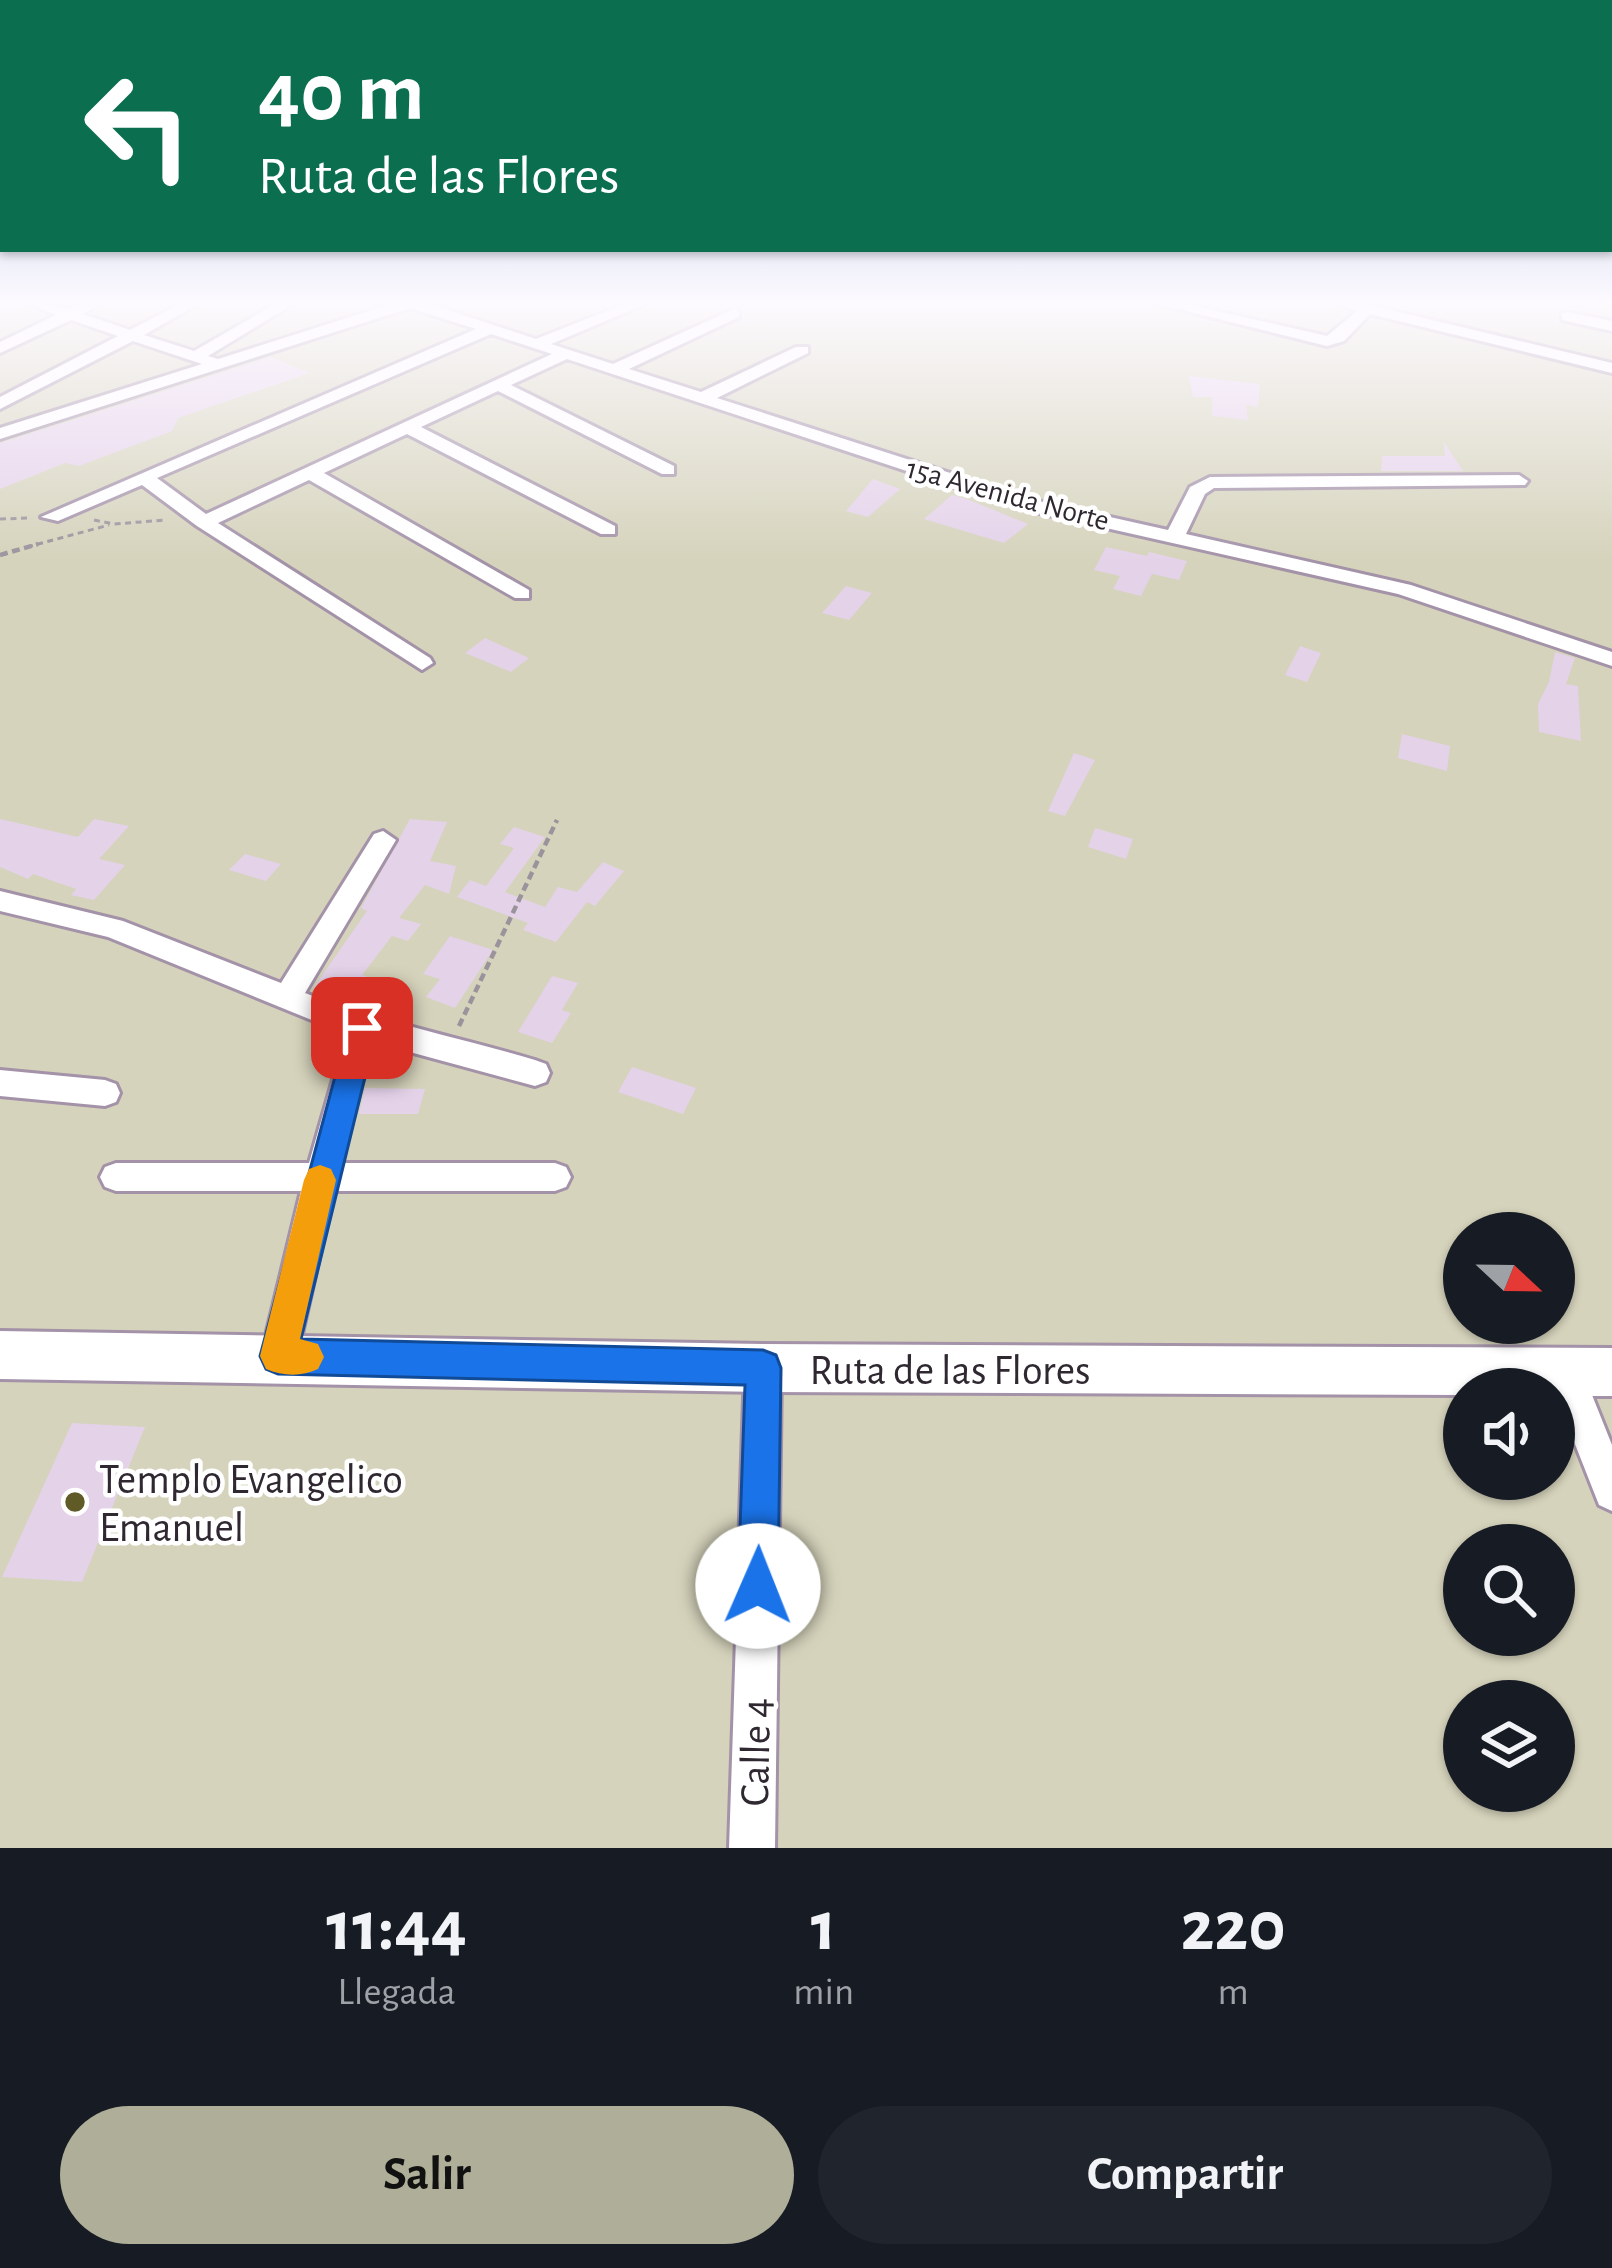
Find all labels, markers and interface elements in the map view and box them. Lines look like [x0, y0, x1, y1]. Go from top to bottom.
icon: left [60, 48, 216, 204]
text: 40 m [258, 52, 425, 136]
text: Ruta de las Flores [258, 150, 619, 204]
street label: 15a Avenida Norte [903, 453, 1112, 536]
pin [311, 977, 413, 1079]
icon: arrive [329, 995, 395, 1061]
north arrow [1443, 1212, 1575, 1344]
map controls [1443, 1212, 1575, 1812]
street label: Ruta de las Flores [809, 1350, 1091, 1392]
button: sound [1443, 1368, 1575, 1500]
place label: Templo Evangelico Emanuel [99, 1459, 403, 1549]
marker: Templo Evangelico Emanuel [62, 1489, 88, 1515]
position arrow [695, 1523, 821, 1649]
button: search [1443, 1524, 1575, 1656]
button: layers [1443, 1680, 1575, 1812]
street label: Calle 4 [734, 1697, 778, 1807]
text: 11:44 [326, 1891, 467, 1963]
text: 1 [811, 1891, 837, 1963]
text: 220 [1180, 1891, 1286, 1963]
text: Llegada [338, 1973, 456, 2012]
text: min [793, 1973, 854, 2012]
text: m [1217, 1973, 1249, 2012]
button: Salir [60, 2106, 794, 2244]
button: Compartir [818, 2106, 1552, 2244]

